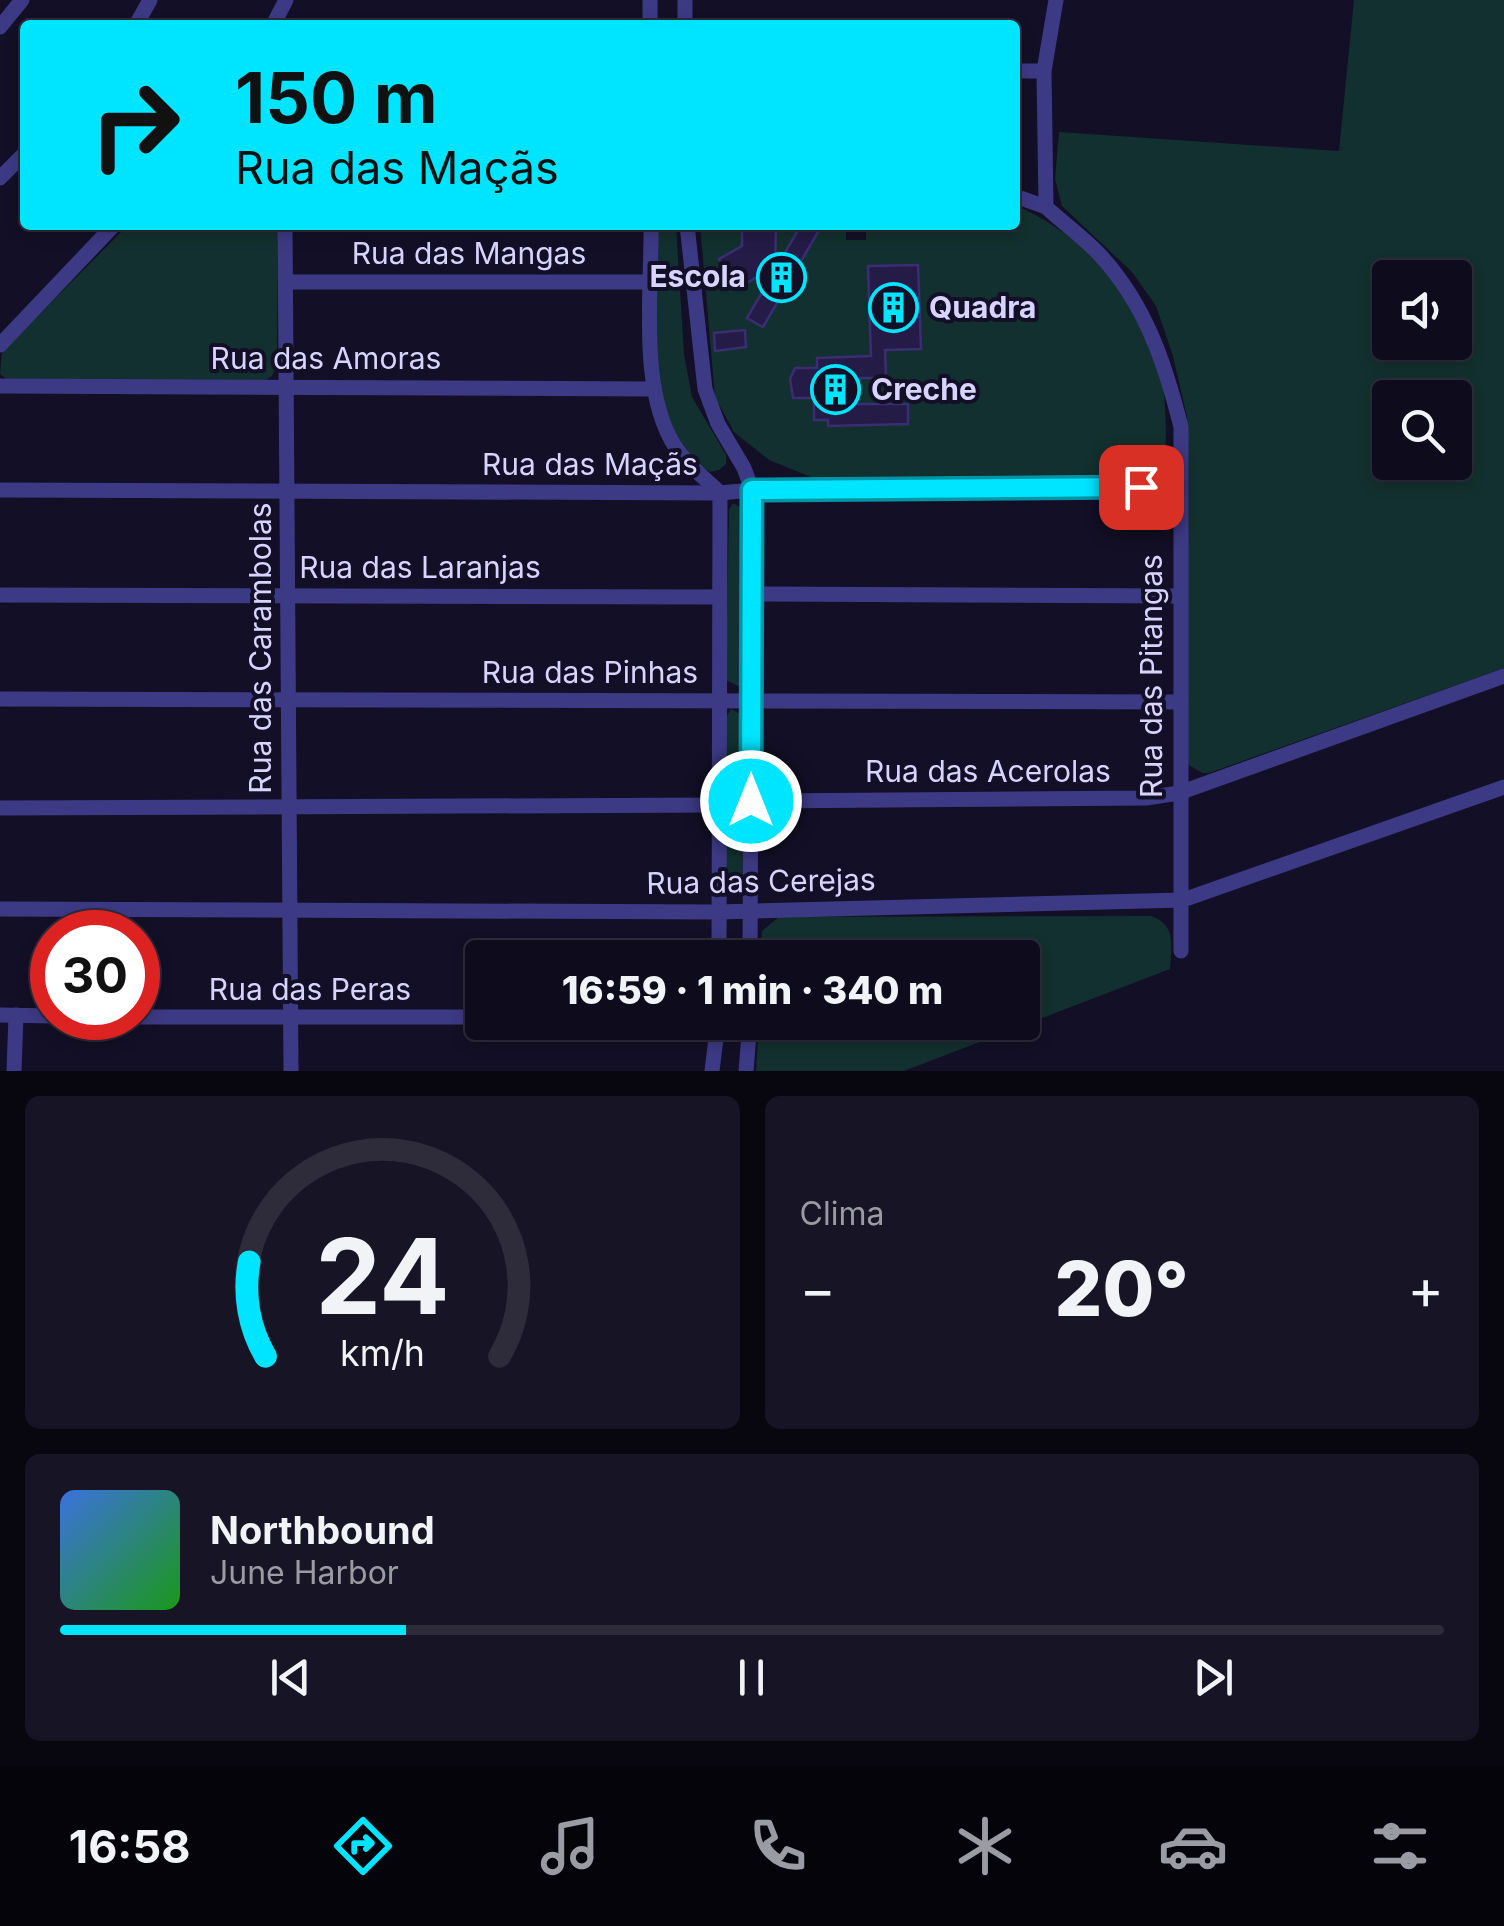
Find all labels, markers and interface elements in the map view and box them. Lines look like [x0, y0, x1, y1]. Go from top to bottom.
text: 150 m [235, 55, 438, 140]
icon: right [70, 60, 200, 190]
text: Rua das Maçãs [235, 140, 559, 195]
street label: Rua das Mangas [352, 235, 586, 271]
building icon: Escola [755, 251, 807, 303]
place label: Escola [649, 258, 746, 294]
map controls [1372, 260, 1472, 480]
button: sound [1372, 260, 1472, 360]
building icon: Quadra [868, 282, 920, 334]
place label: Quadra [929, 289, 1037, 325]
street label: Rua das Amoras [211, 340, 441, 376]
building icon: Creche [810, 364, 862, 416]
place label: Creche [871, 371, 977, 407]
button: search [1372, 380, 1472, 480]
pin [1099, 445, 1184, 530]
street label: Rua das Maçãs [482, 446, 698, 482]
icon: arrive [1114, 460, 1169, 515]
street label: Rua das Carambolas [242, 502, 278, 794]
street label: Rua das Laranjas [299, 549, 541, 585]
street label: Rua das Pitangas [1133, 554, 1169, 798]
street label: Rua das Pinhas [482, 654, 698, 690]
position arrow [699, 749, 803, 853]
street label: Rua das Acerolas [865, 753, 1111, 789]
street label: Rua das Cerejas [646, 861, 876, 901]
speed limit sign: 30 [30, 910, 160, 1040]
text: 16:59 · 1 min · 340 m [562, 967, 943, 1013]
street label: Rua das Peras [209, 971, 411, 1007]
text: Clima [800, 1194, 884, 1233]
text: 24 [315, 1213, 449, 1339]
text: 20° [1055, 1243, 1189, 1334]
text: − [800, 1256, 836, 1322]
text: + [1408, 1256, 1444, 1322]
text: km/h [340, 1331, 425, 1375]
text: Northbound [210, 1507, 435, 1553]
text: June Harbor [210, 1553, 399, 1592]
icon: previous [263, 1650, 318, 1705]
icon: pause [724, 1650, 779, 1705]
icon: next [1186, 1650, 1241, 1705]
icon: directions [328, 1811, 398, 1881]
icon: music [535, 1811, 605, 1881]
icon: phone [743, 1811, 813, 1881]
icon: climate [950, 1811, 1020, 1881]
icon: car [1158, 1811, 1228, 1881]
icon: filters [1365, 1811, 1435, 1881]
text: 16:58 [69, 1819, 190, 1874]

